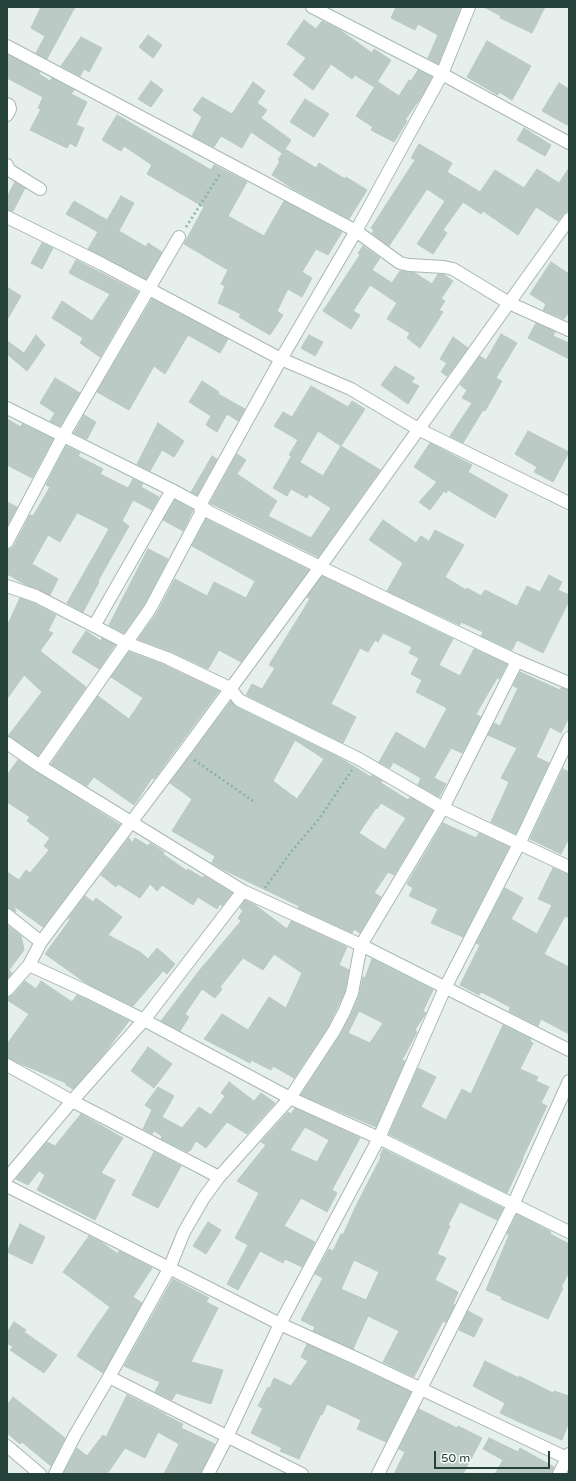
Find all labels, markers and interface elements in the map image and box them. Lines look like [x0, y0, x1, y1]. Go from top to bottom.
scale bar [436, 1443, 552, 1469]
text: 50 m [441, 1451, 470, 1465]

